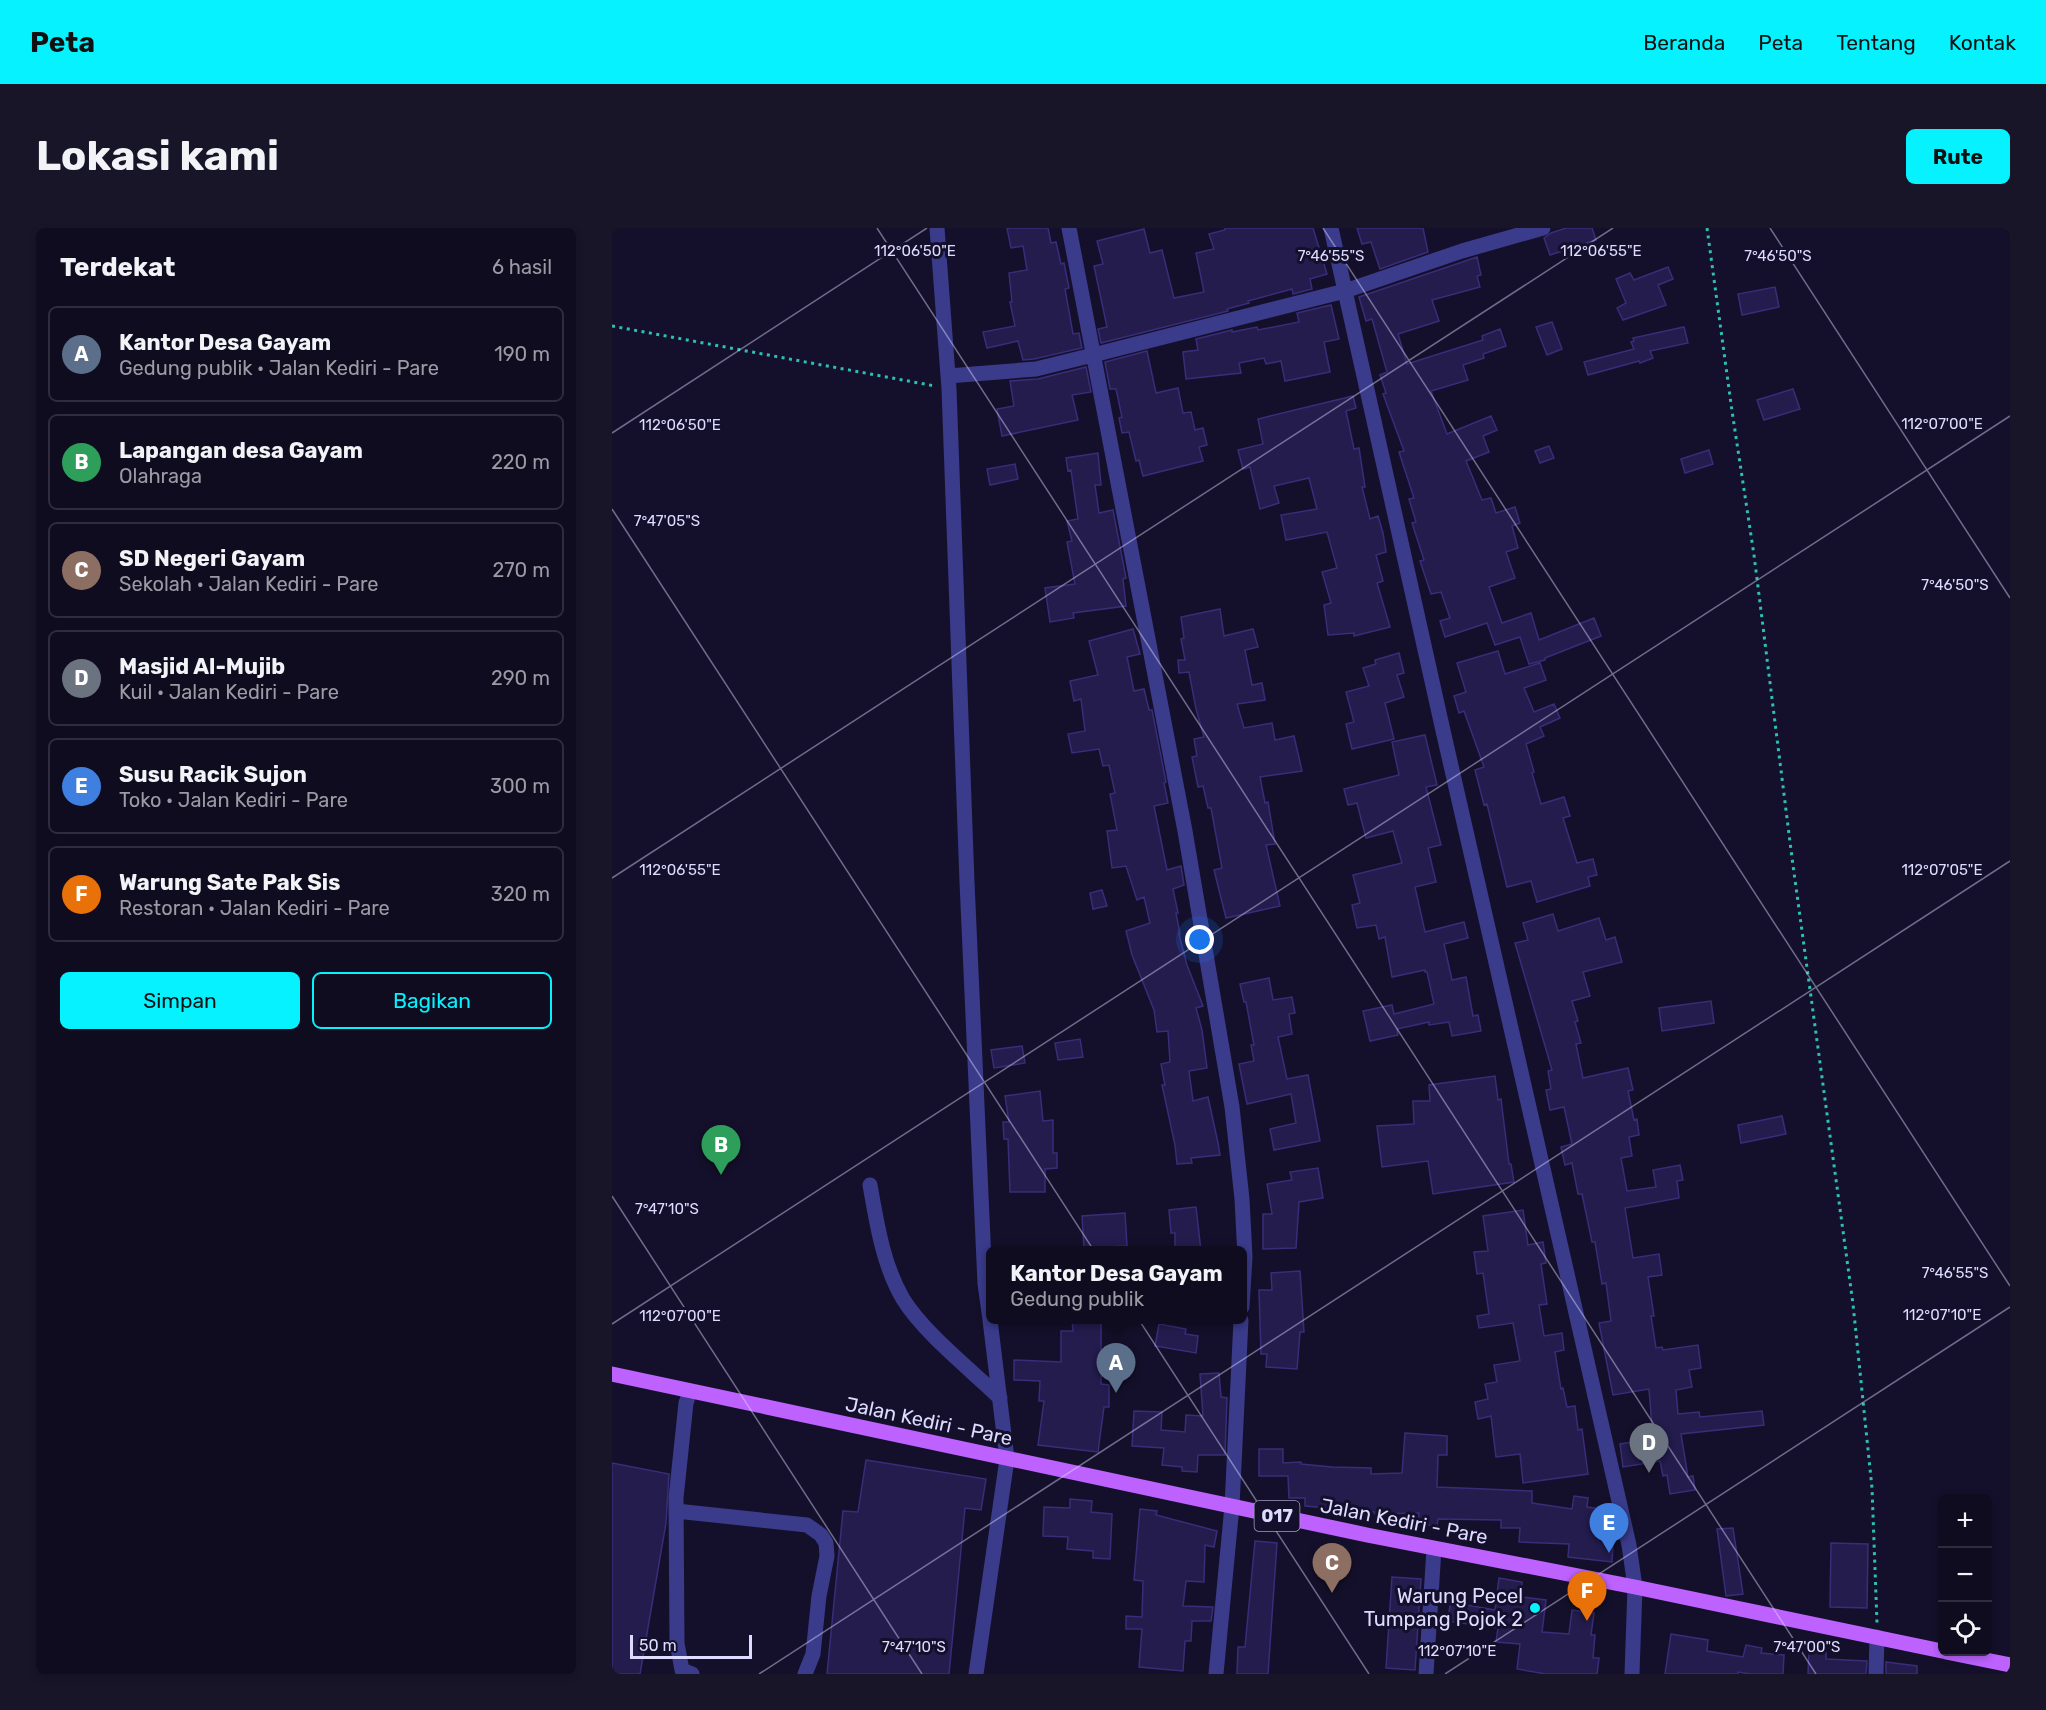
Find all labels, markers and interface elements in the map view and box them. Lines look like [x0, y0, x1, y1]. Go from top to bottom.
text: Peta [30, 26, 95, 59]
text: Beranda [1643, 30, 1725, 55]
text: Peta [1758, 30, 1803, 55]
text: Tentang [1836, 30, 1916, 55]
text: Kontak [1949, 30, 2016, 55]
button: Rute [1906, 129, 2010, 184]
text: Lokasi kami [36, 131, 279, 181]
text: 112°06'50"E [874, 242, 956, 260]
text: 112°06'55"E [1560, 242, 1642, 260]
text: 7°46'55"S [1298, 247, 1364, 265]
text: 7°46'50"S [1744, 247, 1812, 265]
text: Terdekat [60, 252, 175, 283]
text: 6 hasil [492, 255, 552, 279]
text: Kantor Desa Gayam [119, 329, 331, 356]
text: A [74, 342, 89, 366]
text: 190 m [494, 342, 550, 366]
text: Gedung publik · Jalan Kediri - Pare [119, 356, 439, 380]
text: 112°07'00"E [1901, 415, 1983, 433]
text: 112°06'50"E [639, 416, 721, 434]
text: Lapangan desa Gayam [119, 437, 363, 464]
text: B [74, 450, 89, 474]
text: 220 m [491, 450, 550, 474]
text: Olahraga [119, 464, 202, 488]
text: 7°47'05"S [634, 512, 700, 530]
text: SD Negeri Gayam [119, 545, 305, 572]
text: C [74, 558, 89, 582]
text: 270 m [493, 558, 550, 582]
text: Sekolah · Jalan Kediri - Pare [119, 572, 379, 596]
text: 7°46'50"S [1921, 576, 1989, 594]
text: Masjid Al-Mujib [119, 653, 285, 680]
text: D [74, 666, 89, 690]
text: 290 m [491, 666, 550, 690]
text: Kuil · Jalan Kediri - Pare [119, 680, 339, 704]
text: Susu Racik Sujon [119, 761, 307, 788]
text: E [75, 774, 88, 798]
text: 300 m [490, 774, 550, 798]
text: Toko · Jalan Kediri - Pare [119, 788, 348, 812]
text: 112°06'55"E [639, 861, 721, 879]
text: 112°07'05"E [1901, 861, 1983, 879]
text: Warung Sate Pak Sis [119, 869, 340, 896]
text: F [75, 882, 88, 906]
text: 320 m [491, 882, 550, 906]
text: Restoran · Jalan Kediri - Pare [119, 896, 390, 920]
your location [1185, 925, 1214, 954]
button: Simpan [60, 972, 300, 1029]
button: Bagikan [312, 972, 552, 1029]
pin: B [702, 1126, 740, 1175]
text: 7°47'10"S [635, 1200, 699, 1218]
popup [986, 1246, 1247, 1324]
text: Kantor Desa Gayam [1010, 1260, 1223, 1287]
text: 7°46'55"S [1922, 1264, 1988, 1282]
text: Gedung publik [1010, 1287, 1144, 1311]
text: 112°07'10"E [1903, 1306, 1981, 1324]
text: 112°07'00"E [639, 1307, 721, 1325]
pin: A [1096, 1344, 1136, 1393]
street label: Jalan Kediri - Pare [843, 1392, 1015, 1450]
pin: D [1630, 1424, 1668, 1473]
street label: Jalan Kediri - Pare [1318, 1493, 1490, 1549]
map controls [1938, 1494, 1992, 1656]
button: + [1938, 1494, 1992, 1548]
road number: 017 [1254, 1501, 1300, 1531]
pin: E [1590, 1504, 1628, 1553]
pin: C [1312, 1544, 1352, 1593]
button: − [1938, 1548, 1992, 1602]
pin: F [1568, 1572, 1606, 1621]
place label: Warung Pecel Tumpang Pojok 2 [1364, 1584, 1523, 1631]
marker: Warung Pecel Tumpang Pojok 2 [1528, 1601, 1542, 1615]
button: locate [1938, 1602, 1992, 1656]
scale bar [630, 1632, 752, 1660]
text: 50 m [639, 1636, 677, 1655]
text: 7°47'10"S [882, 1638, 946, 1656]
text: 7°47'00"S [1774, 1638, 1840, 1656]
text: 112°07'10"E [1418, 1642, 1496, 1660]

